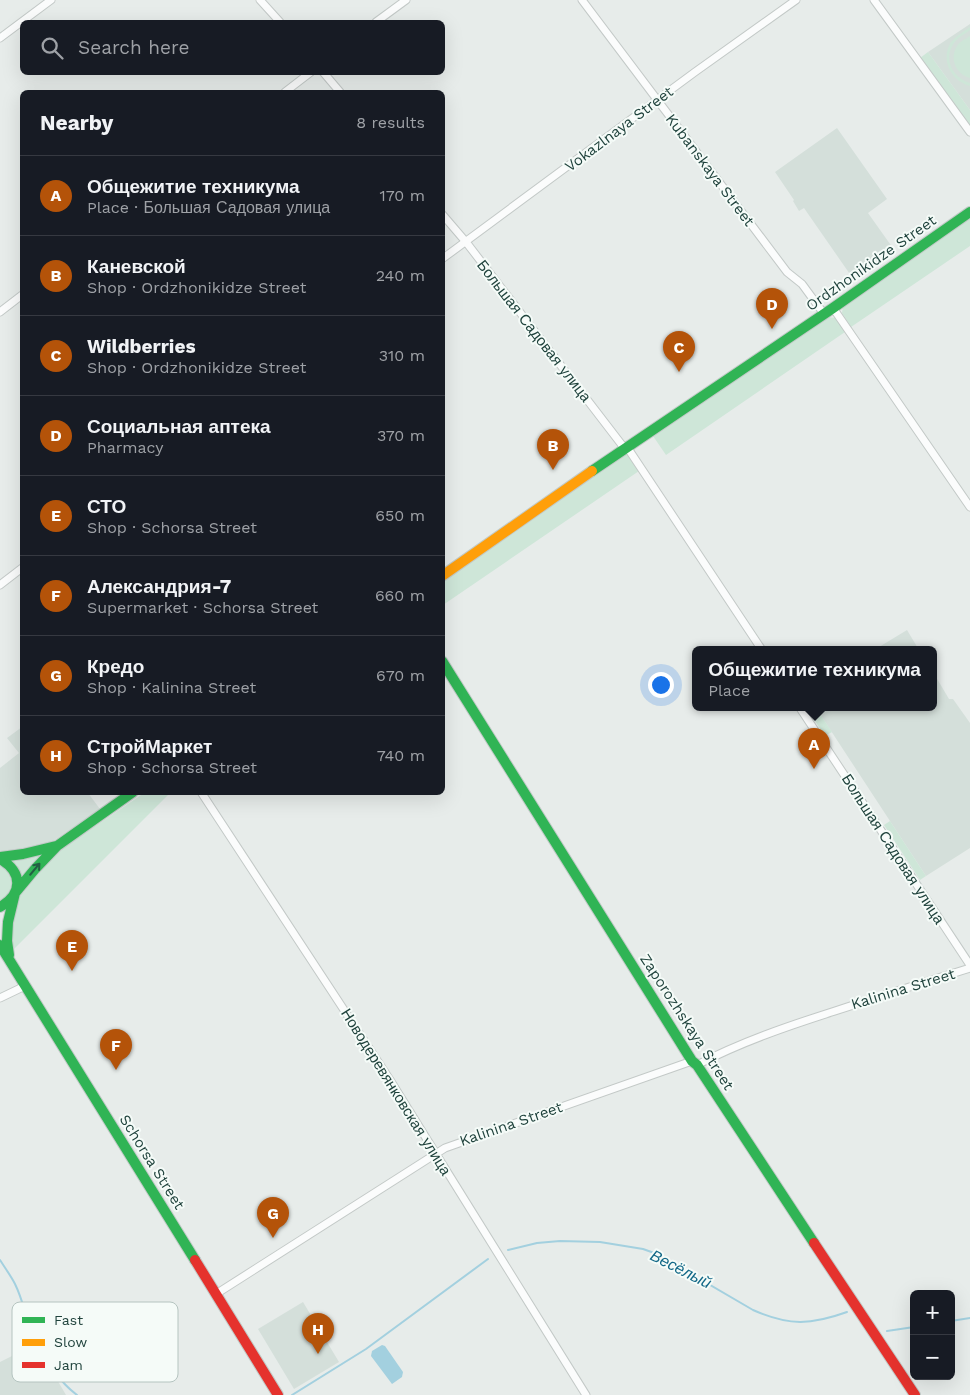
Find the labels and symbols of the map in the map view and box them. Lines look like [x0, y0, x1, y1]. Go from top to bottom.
street label: Vokazlnaya Street [561, 82, 677, 176]
street label: Kubanskaya Street [662, 110, 759, 230]
street label: Ordzhonikidze Street [802, 211, 940, 315]
street label: Большая Садовая улица [473, 256, 595, 406]
pin: D [756, 288, 788, 329]
pin: C [663, 331, 695, 372]
pin: B [537, 429, 569, 470]
your location [648, 672, 674, 698]
pin: A [798, 728, 830, 769]
street label: Большая Садовая улица [838, 771, 949, 928]
one-way arrow [30, 862, 41, 875]
pin: E [56, 930, 88, 971]
street label: Zaporozhskaya Street [636, 951, 738, 1094]
street label: Kalinina Street [849, 964, 958, 1013]
street label: Новодеревянковская улица [337, 1005, 455, 1179]
pin: F [100, 1029, 132, 1070]
street label: Kalinina Street [457, 1098, 566, 1150]
street label: Schorsa Street [116, 1111, 189, 1213]
pin: G [257, 1197, 289, 1238]
water label: Весёлый [647, 1246, 715, 1292]
legend [12, 1302, 178, 1382]
text: Fast [54, 1312, 83, 1328]
pin: H [302, 1313, 334, 1354]
text: Slow [54, 1334, 87, 1350]
text: Jam [54, 1357, 83, 1373]

